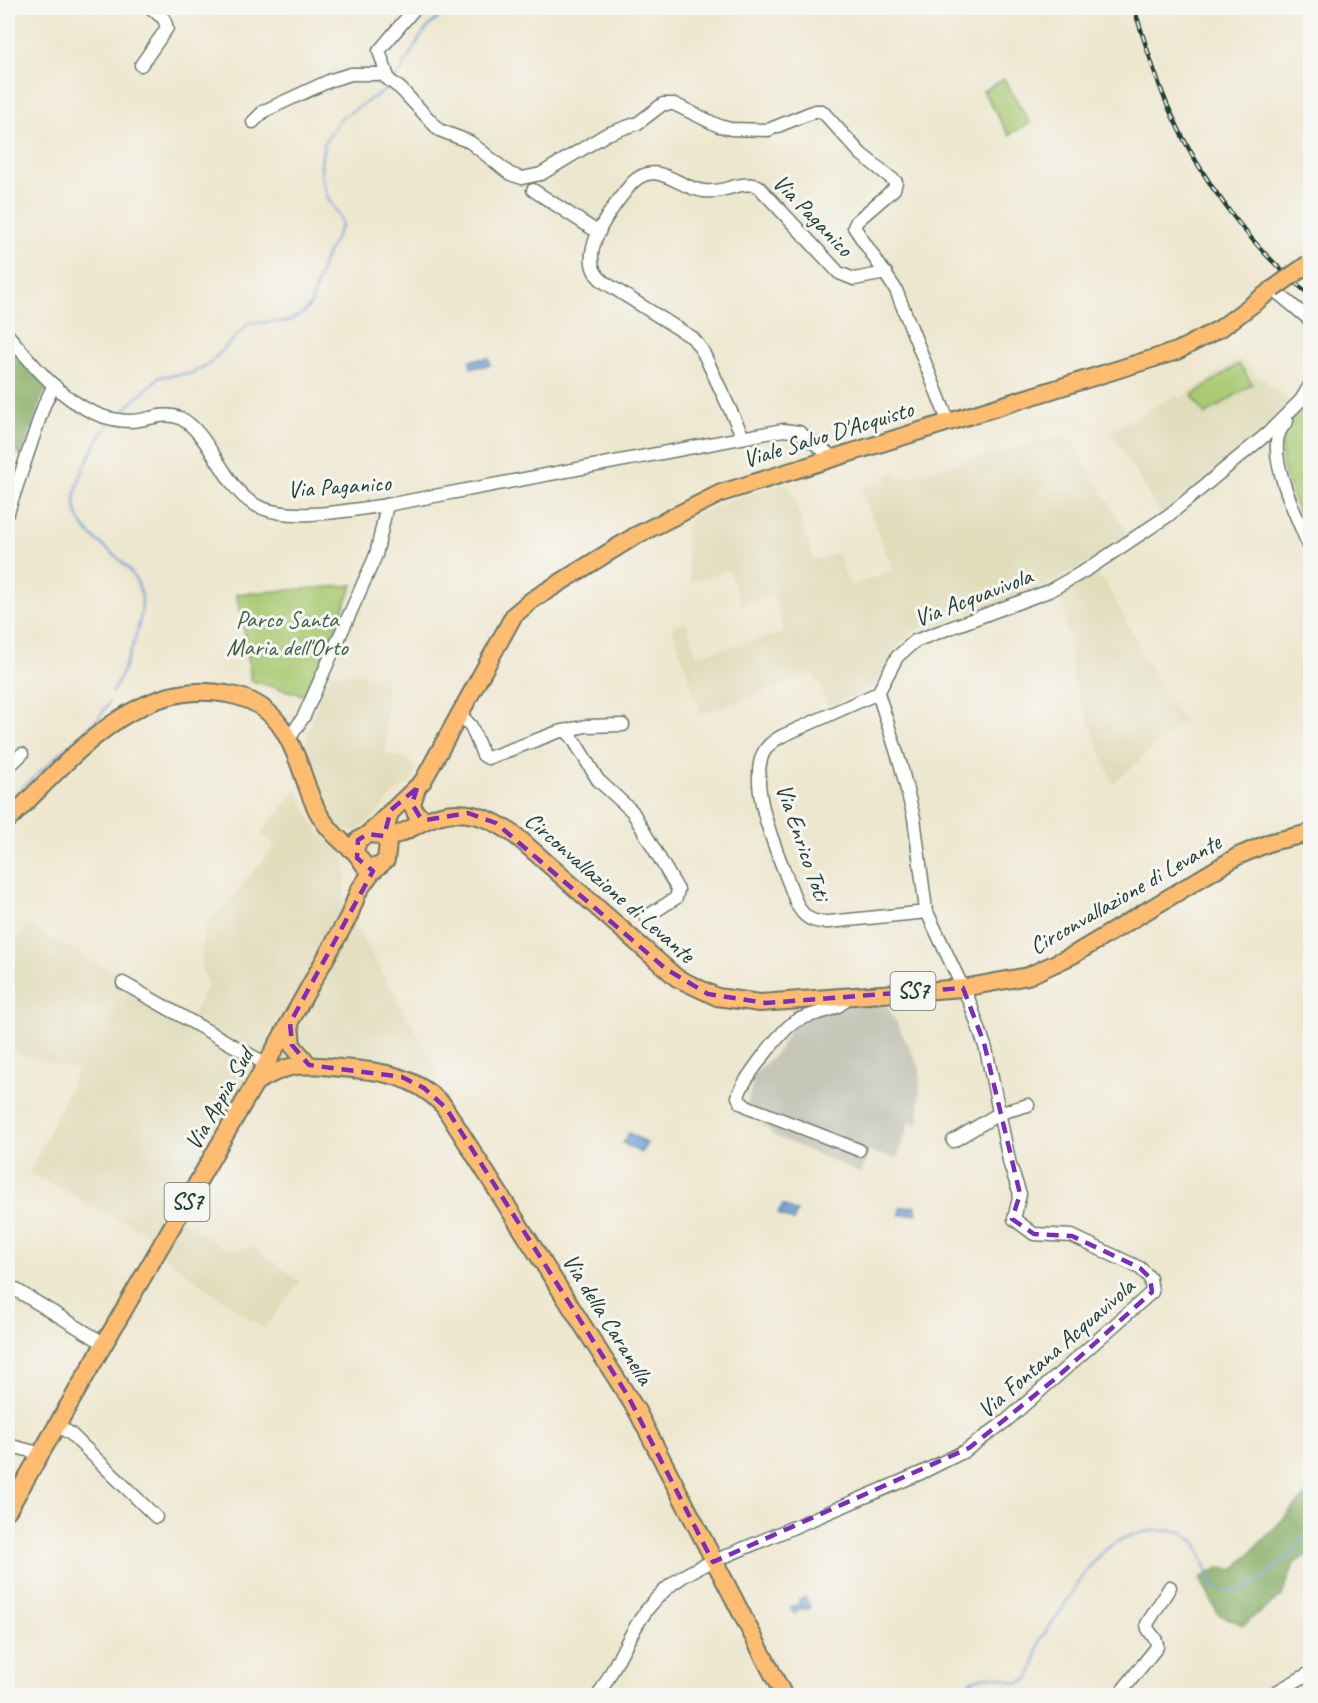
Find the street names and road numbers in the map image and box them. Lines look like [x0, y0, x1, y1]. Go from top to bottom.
street label: Via Paganico [766, 167, 861, 264]
street label: Viale Salvo D'Acquisto [739, 393, 918, 474]
street label: Via Paganico [286, 467, 393, 505]
street label: Via Acquavivola [910, 560, 1038, 633]
street label: Via Enrico Toti [769, 780, 838, 908]
street label: Circonvallazione di Levante [519, 805, 703, 971]
street label: Circonvallazione di Levante [1024, 826, 1228, 961]
road number: SS7 [890, 972, 936, 1010]
street label: Via Appia Sud [178, 1040, 262, 1155]
road number: SS7 [164, 1183, 210, 1221]
street label: Via della Caranella [556, 1248, 661, 1391]
street label: Via Fontana Acquavivola [971, 1271, 1142, 1424]

